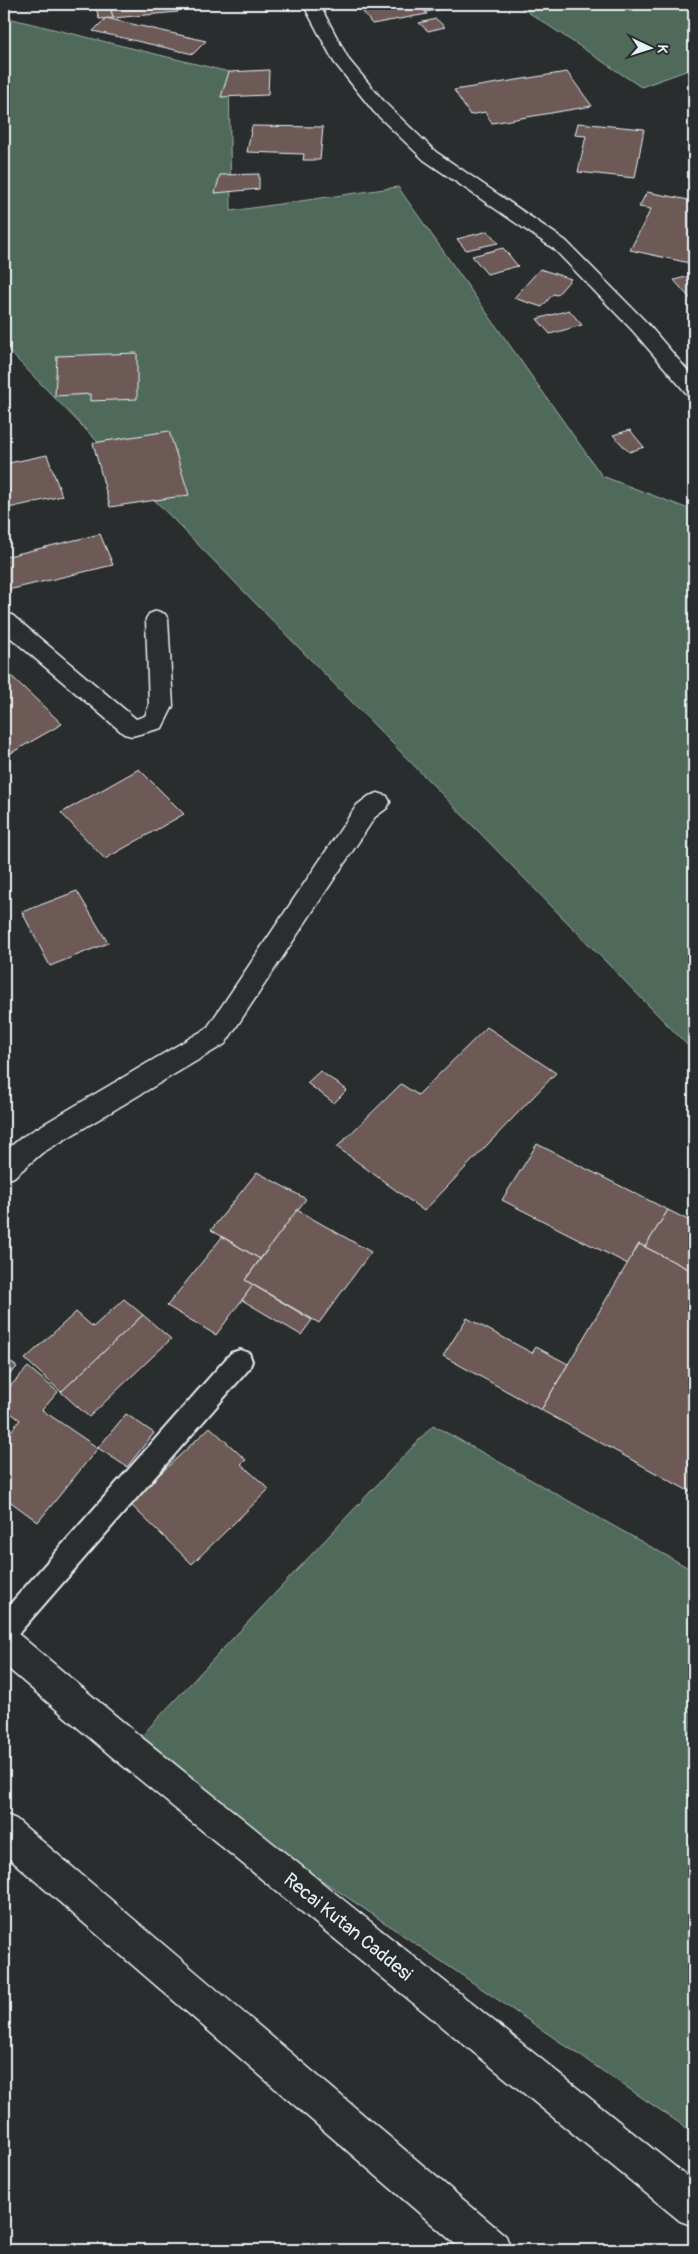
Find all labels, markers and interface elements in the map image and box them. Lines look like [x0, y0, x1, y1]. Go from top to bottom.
north arrow [626, 22, 676, 72]
text: K [654, 44, 671, 54]
street label: Recai Kutan Caddesi [279, 1868, 417, 1986]

